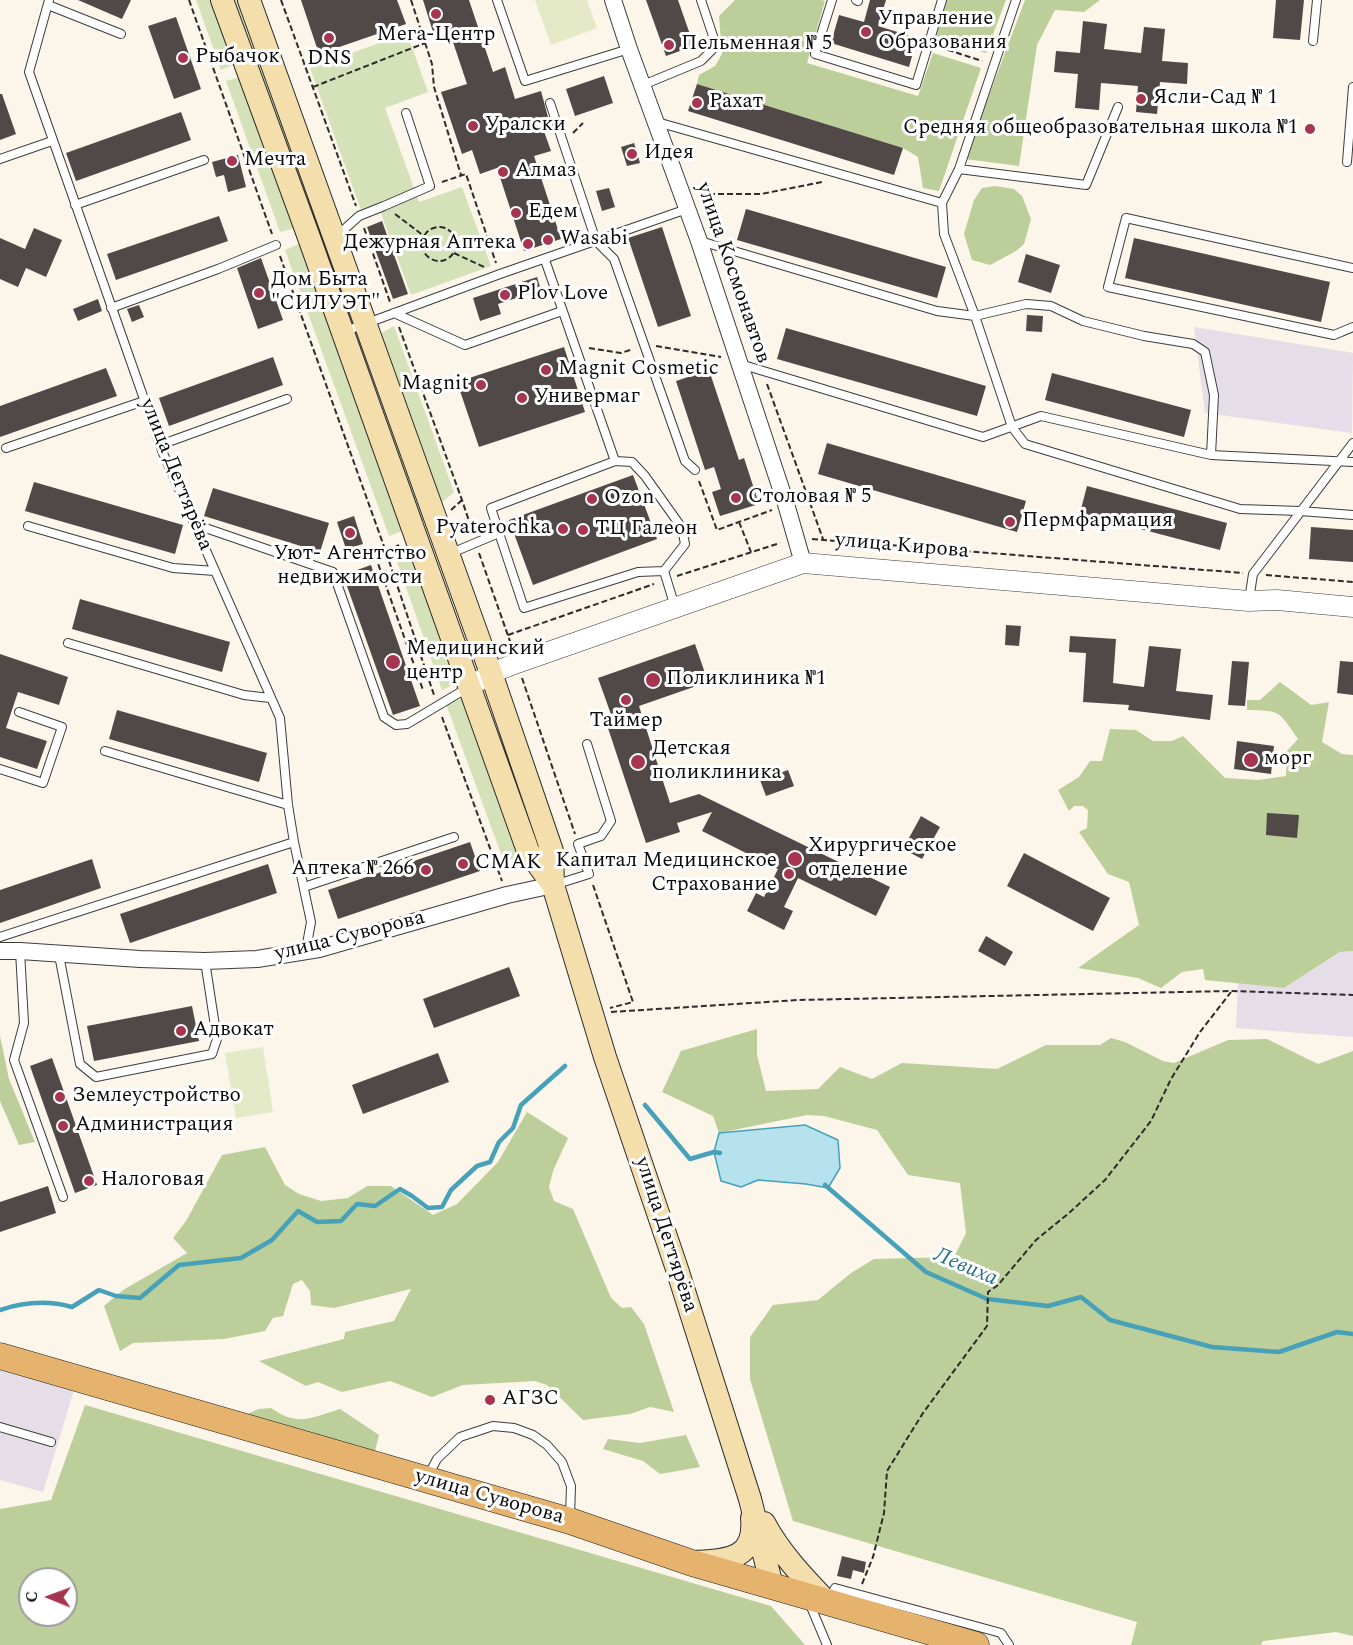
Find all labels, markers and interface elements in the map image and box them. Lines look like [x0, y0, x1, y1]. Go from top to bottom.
marker: Мега-Центр [429, 7, 443, 21]
place label: Управление Образования [878, 7, 1007, 57]
place label: Мега-Центр [377, 23, 495, 49]
marker: Управление Образования [859, 25, 873, 39]
marker: DNS [322, 31, 336, 45]
place label: Пельменная № 5 [681, 32, 832, 58]
marker: Пельменная № 5 [662, 38, 676, 52]
place label: Рыбачок [195, 45, 280, 71]
place label: DNS [307, 47, 351, 73]
marker: Рыбачок [176, 51, 190, 65]
place label: Ясли-Сад № 1 [1153, 86, 1278, 112]
place label: Рахат [709, 90, 763, 116]
marker: Ясли-Сад № 1 [1134, 92, 1148, 106]
marker: Рахат [690, 96, 704, 110]
place label: Уралски [485, 113, 566, 139]
place label: Средняя общеобразовательная школа №1 [903, 116, 1298, 142]
marker: Уралски [466, 119, 480, 133]
marker: Средняя общеобразовательная школа №1 [1303, 122, 1317, 136]
place label: Идея [644, 141, 694, 167]
marker: Идея [625, 147, 639, 161]
place label: Мечта [244, 148, 306, 174]
marker: Мечта [225, 154, 239, 168]
place label: Алмаз [515, 159, 576, 185]
marker: Алмаз [496, 165, 510, 179]
street label: улица Космонавтов [689, 179, 775, 367]
place label: Едем [528, 200, 578, 226]
marker: Едем [509, 206, 523, 220]
place label: Wasabi [560, 227, 628, 253]
place label: Дежурная Аптека [343, 231, 516, 257]
marker: Wasabi [541, 233, 555, 247]
marker: Дежурная Аптека [521, 237, 535, 251]
place label: Дом Быта "СИЛУЭТ" [271, 268, 380, 318]
place label: Plov Love [517, 282, 608, 308]
marker: Дом Быта "СИЛУЭТ" [252, 286, 266, 300]
marker: Plov Love [498, 288, 512, 302]
place label: Magnit Cosmetic [558, 357, 719, 383]
marker: Magnit Cosmetic [539, 363, 553, 377]
place label: Magnit [401, 372, 469, 398]
marker: Magnit [474, 378, 488, 392]
place label: Универмаг [534, 385, 640, 411]
marker: Универмаг [515, 391, 529, 405]
street label: улица Дегтярёва [133, 395, 217, 555]
place label: Столовая № 5 [748, 485, 871, 511]
place label: Ozon [604, 486, 654, 512]
marker: Столовая № 5 [729, 491, 743, 505]
marker: Ozon [585, 492, 599, 506]
place label: Пермфармация [1022, 509, 1173, 535]
marker: Пермфармация [1003, 515, 1017, 529]
place label: Pyaterochka [436, 516, 551, 542]
place label: ТЦ Галеон [595, 517, 698, 543]
marker: Pyaterochka [556, 522, 570, 536]
marker: ТЦ Галеон [576, 523, 590, 537]
marker: Уют- Агентство недвижимости [343, 526, 357, 540]
street label: улица Кирова [834, 529, 970, 565]
place label: Уют- Агентство недвижимости [273, 542, 427, 592]
place label: Медицинский центр [406, 637, 545, 687]
marker: Медицинский центр [384, 653, 402, 671]
place label: Поликлиника №1 [666, 667, 826, 693]
marker: Поликлиника №1 [644, 671, 662, 689]
marker: Таймер [619, 693, 633, 707]
place label: Таймер [589, 709, 663, 735]
place label: Детская поликлиника [652, 737, 782, 787]
place label: морг [1264, 747, 1312, 773]
marker: морг [1242, 751, 1260, 769]
marker: Детская поликлиника [629, 753, 647, 771]
place label: Хирургическое отделение [808, 834, 957, 884]
place label: Капитал Медицинское Страхование [555, 849, 777, 899]
marker: Хирургическое отделение [786, 850, 804, 868]
place label: СМАК [475, 851, 541, 877]
place label: Аптека № 266 [291, 857, 414, 883]
marker: СМАК [456, 857, 470, 871]
marker: Аптека № 266 [419, 863, 433, 877]
marker: Капитал Медицинское Страхование [782, 867, 796, 881]
street label: улица Суворова [272, 906, 428, 968]
place label: Адвокат [193, 1018, 274, 1044]
marker: Адвокат [174, 1024, 188, 1038]
place label: Землеустройство [72, 1084, 241, 1110]
marker: Землеустройство [53, 1090, 67, 1104]
place label: Администрация [75, 1113, 233, 1139]
marker: Администрация [56, 1119, 70, 1133]
street label: улица Дегтярёва [628, 1154, 702, 1316]
place label: Налоговая [101, 1168, 204, 1194]
marker: Налоговая [82, 1174, 96, 1188]
water label: Левиха [929, 1243, 1001, 1293]
place label: АГЗС [502, 1387, 559, 1413]
marker: АГЗС [483, 1393, 497, 1407]
street label: улица Суворова [412, 1465, 566, 1531]
north arrow [18, 1567, 78, 1627]
text: С [20, 1591, 44, 1603]

